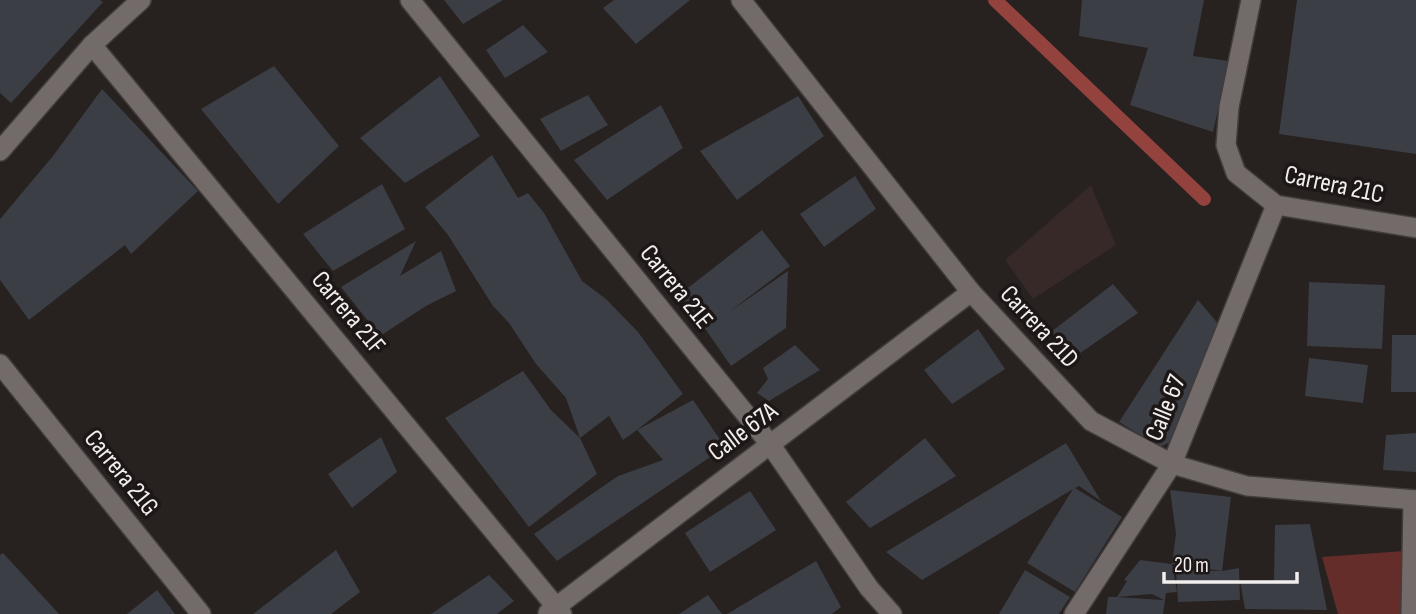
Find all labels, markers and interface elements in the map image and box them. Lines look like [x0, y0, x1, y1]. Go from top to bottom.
street label: Carrera 21C [1281, 159, 1387, 211]
street label: Carrera 21E [633, 239, 719, 335]
street label: Carrera 21F [304, 265, 392, 361]
street label: Carrera 21D [993, 279, 1085, 375]
street label: Calle 67 [1139, 370, 1193, 445]
street label: Calle 67A [702, 395, 785, 468]
street label: Carrera 21G [77, 424, 165, 522]
scale bar [1164, 540, 1297, 584]
text: 20 m [1174, 553, 1209, 578]

